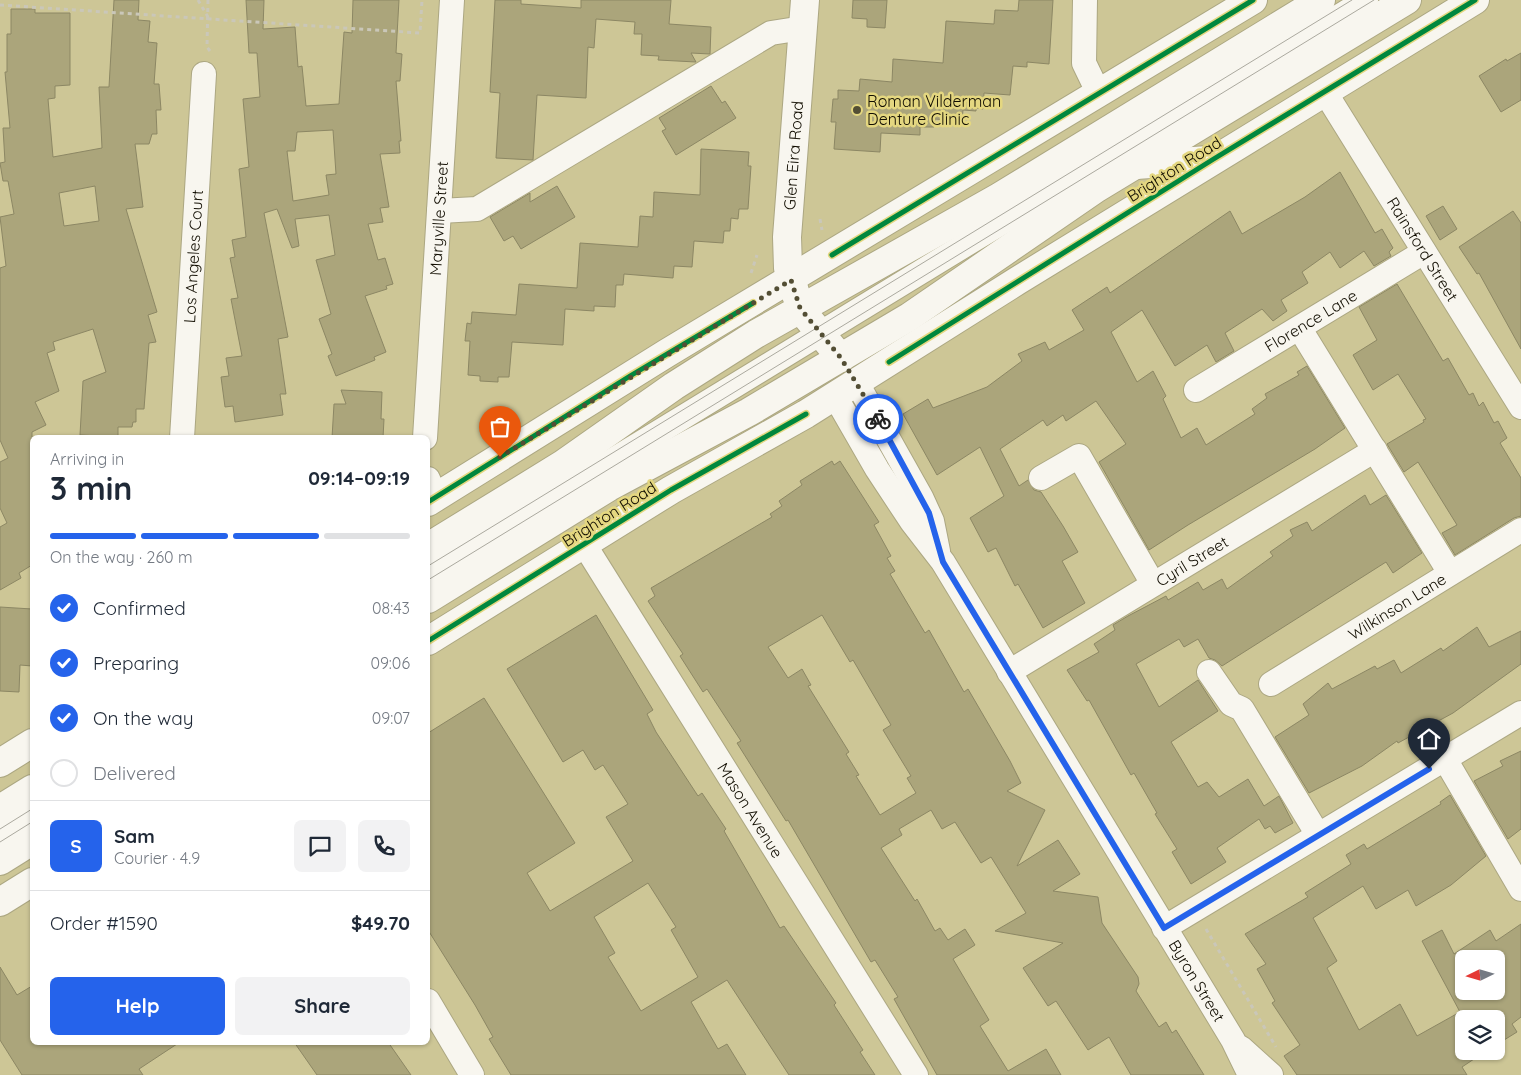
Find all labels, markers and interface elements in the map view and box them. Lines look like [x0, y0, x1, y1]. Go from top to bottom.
place label: Roman Vilderman Denture Clinic [867, 91, 1001, 129]
street label: Glen Eira Road [779, 100, 807, 211]
marker: Roman Vilderman Denture Clinic [851, 104, 863, 116]
street label: Brighton Road [1123, 132, 1225, 206]
street label: Maryville Street [425, 161, 452, 276]
street label: Los Angeles Court [179, 189, 207, 324]
street label: Rainsford Street [1383, 193, 1463, 305]
street label: Florence Lane [1261, 285, 1361, 356]
courier [853, 394, 903, 444]
icon: bike [864, 405, 892, 433]
pin [479, 406, 521, 457]
icon: bag [486, 413, 514, 441]
text: Arriving in [50, 449, 124, 469]
text: 09:14–09:19 [308, 466, 410, 490]
text: 3 min [50, 468, 132, 508]
street label: Brighton Road [558, 477, 660, 551]
street label: Cyril Street [1152, 531, 1232, 591]
text: On the way · 260 m [50, 547, 192, 567]
street label: Wilkinson Lane [1344, 569, 1450, 644]
icon: check [50, 594, 78, 622]
text: Confirmed [93, 596, 186, 620]
text: 08:43 [372, 598, 410, 618]
icon: check [50, 649, 78, 677]
text: Preparing [93, 651, 179, 675]
text: 09:06 [370, 653, 410, 673]
icon: check [50, 704, 78, 732]
text: On the way [93, 706, 194, 730]
text: 09:07 [372, 708, 410, 728]
pin [1408, 718, 1450, 769]
icon: home [1415, 725, 1443, 753]
street label: Mason Avenue [713, 759, 788, 862]
text: Delivered [93, 761, 176, 785]
button: chat [294, 820, 346, 872]
button: phone [358, 820, 410, 872]
text: Sam [114, 824, 155, 848]
text: S [70, 834, 82, 858]
text: Courier · 4.9 [114, 848, 200, 868]
text: Order #1590 [50, 911, 158, 935]
text: $49.70 [351, 911, 410, 935]
street label: Byron Street [1164, 936, 1230, 1025]
north arrow [1455, 950, 1505, 1000]
map controls [1455, 950, 1505, 1060]
button: Help [50, 977, 225, 1035]
button: Share [235, 977, 410, 1035]
button: layers [1455, 1010, 1505, 1060]

